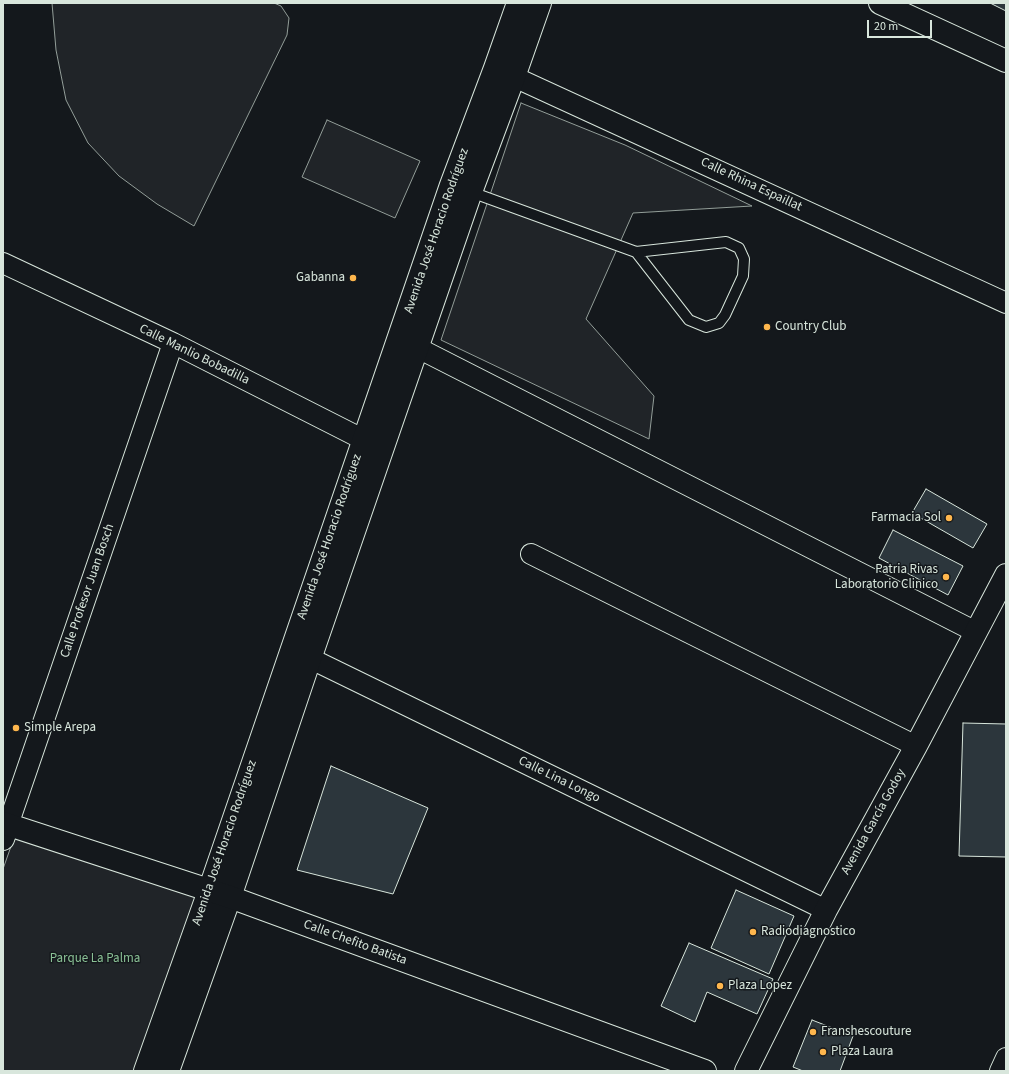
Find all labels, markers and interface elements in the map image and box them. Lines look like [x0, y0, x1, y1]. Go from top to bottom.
scale bar [869, 12, 934, 38]
text: 20 m [874, 18, 898, 35]
street label: Avenida José Horacio Rodríguez [401, 146, 473, 316]
street label: Calle Rhina Espaillat [698, 155, 804, 215]
place label: Gabanna [296, 270, 345, 286]
marker: Gabanna [348, 273, 358, 283]
place label: Country Club [775, 319, 847, 335]
street label: Calle Manlio Bobadilla [136, 322, 252, 388]
marker: Country Club [762, 322, 772, 332]
street label: Avenida José Horacio Rodríguez [294, 452, 366, 622]
place label: Farmacia Sol [871, 510, 941, 526]
marker: Farmacia Sol [944, 513, 954, 523]
street label: Calle Profesor Juan Bosch [58, 522, 118, 660]
place label: Patria Rivas Laboratorio Clinico [835, 562, 938, 593]
marker: Patria Rivas Laboratorio Clinico [941, 572, 951, 582]
place label: Simple Arepa [24, 720, 96, 736]
marker: Simple Arepa [11, 723, 21, 733]
street label: Calle Lina Longo [516, 753, 602, 807]
street label: Avenida José Horacio Rodríguez [189, 758, 261, 928]
street label: Avenida García Godoy [838, 766, 910, 878]
street label: Calle Chefito Batista [301, 917, 409, 969]
place label: Radiodiagnostico [761, 924, 855, 940]
marker: Radiodiagnostico [748, 927, 758, 937]
park label: Parque La Palma [50, 951, 140, 967]
place label: Plaza Lopez [728, 978, 792, 994]
marker: Plaza Lopez [715, 981, 725, 991]
place label: Franshescouture [821, 1024, 912, 1040]
marker: Franshescouture [808, 1027, 818, 1037]
place label: Plaza Laura [831, 1044, 893, 1060]
marker: Plaza Laura [818, 1047, 828, 1057]

